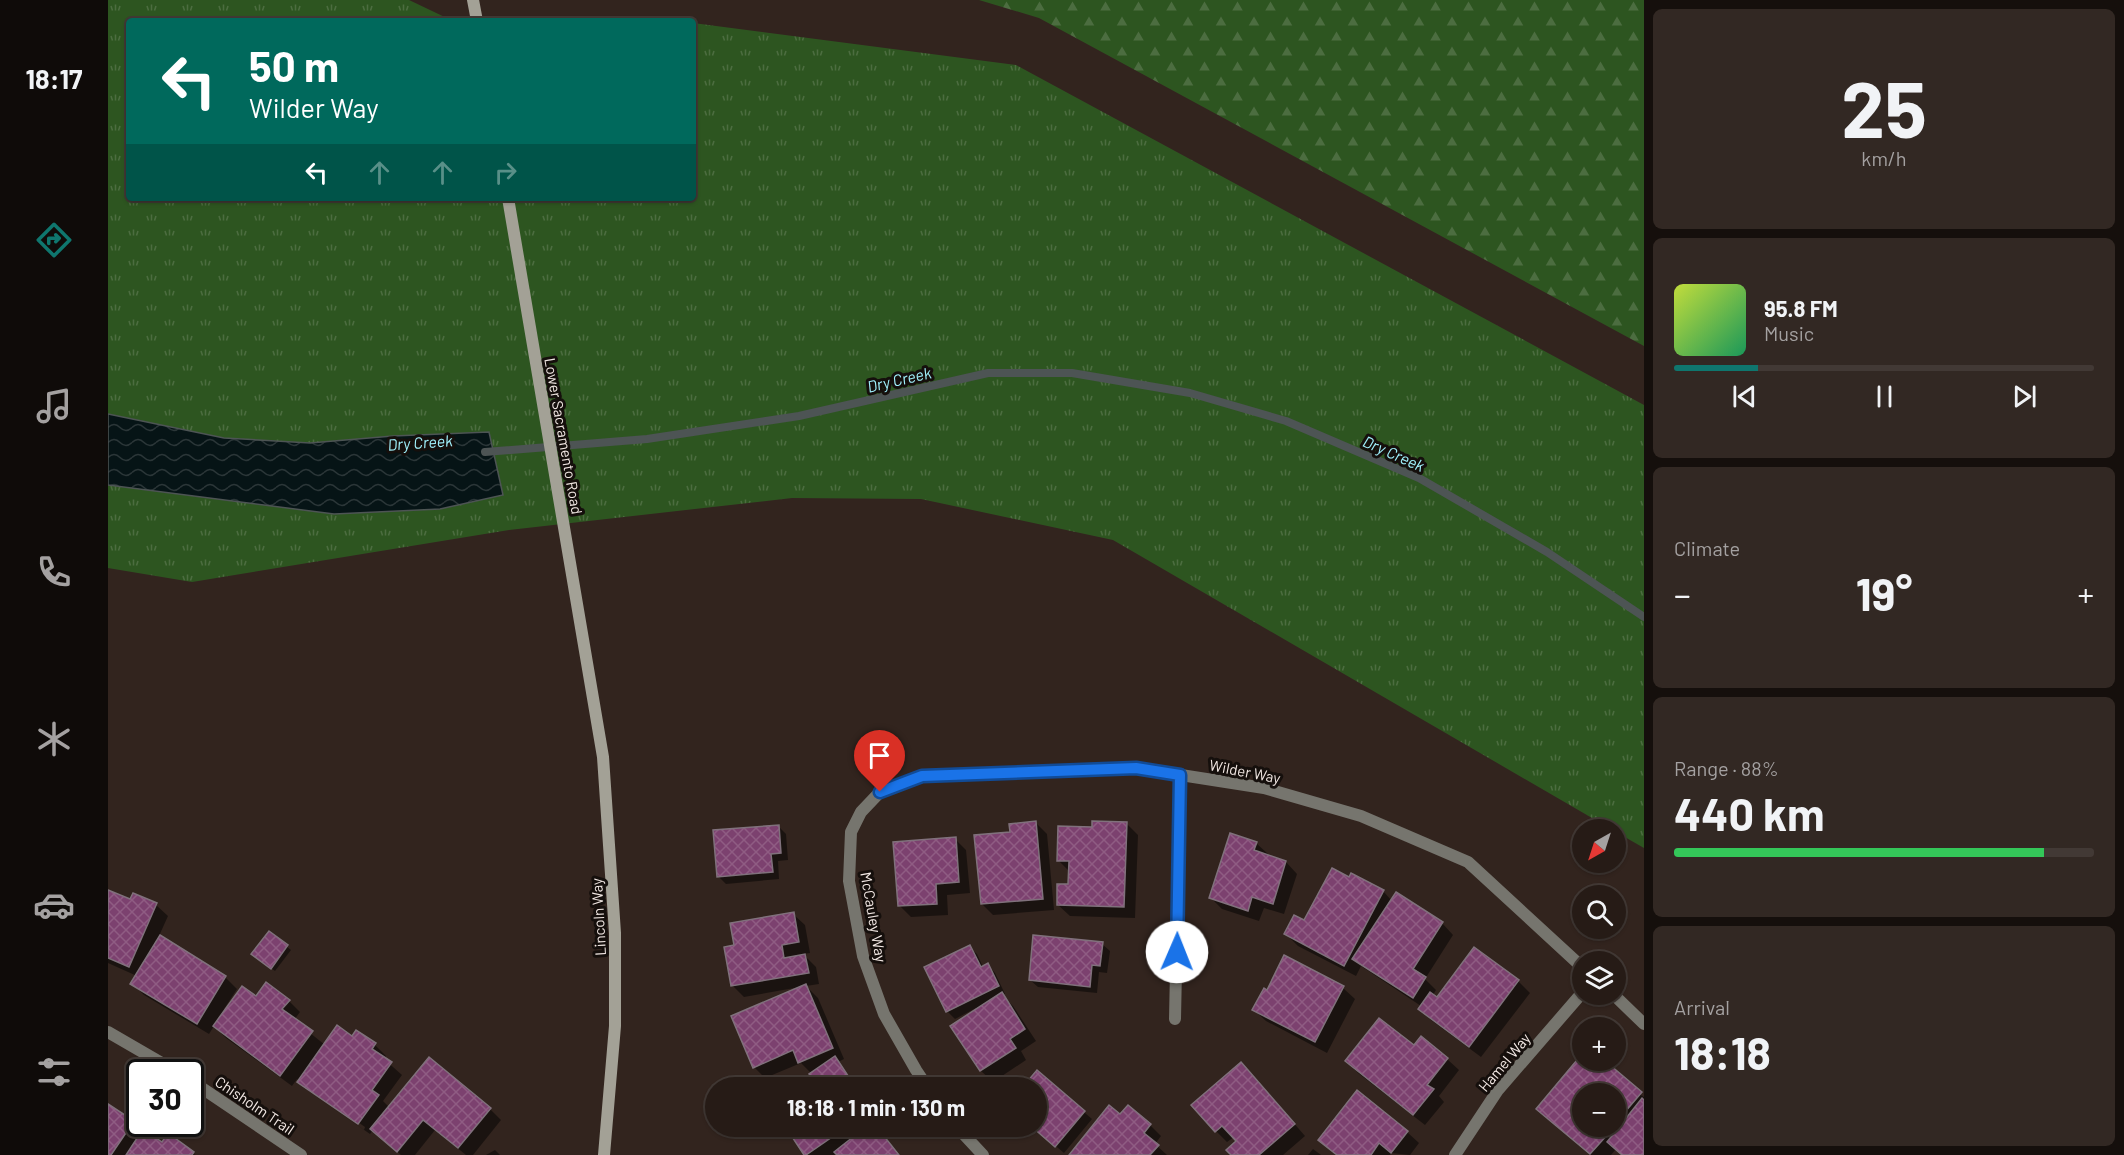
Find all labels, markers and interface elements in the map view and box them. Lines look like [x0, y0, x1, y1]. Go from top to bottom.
text: 50 m [249, 40, 339, 90]
icon: left [150, 42, 228, 120]
text: 25 [1841, 60, 1927, 154]
text: 18:17 [26, 62, 82, 94]
text: Wilder Way [249, 91, 379, 123]
text: km/h [1861, 146, 1907, 170]
icon: left [300, 156, 333, 189]
icon: ahead [363, 156, 396, 189]
icon: ahead [426, 156, 459, 189]
icon: right [489, 156, 522, 189]
icon: directions [33, 219, 75, 261]
text: 95.8 FM [1764, 295, 1838, 321]
text: Music [1764, 321, 1814, 345]
street label: Lower Sacramento Road [541, 356, 587, 516]
water label: Dry Creek [865, 362, 933, 396]
icon: previous [1728, 380, 1761, 413]
icon: pause [1868, 380, 1901, 413]
icon: next [2008, 380, 2041, 413]
icon: music [33, 385, 75, 427]
water label: Dry Creek [387, 430, 453, 454]
water label: Dry Creek [1360, 431, 1428, 475]
text: Climate [1674, 536, 1740, 560]
icon: phone [33, 551, 75, 593]
text: 19° [1856, 566, 1912, 620]
text: − [1674, 574, 1691, 614]
text: + [2078, 574, 2094, 614]
icon: climate [33, 718, 75, 760]
pin [854, 730, 905, 792]
icon: arrive [863, 739, 896, 772]
street label: Wilder Way [1208, 755, 1282, 787]
text: Range · 88% [1674, 756, 1779, 780]
text: 440 km [1674, 786, 1825, 840]
north arrow [1572, 819, 1626, 873]
map controls [1572, 819, 1626, 1137]
street label: McCauley Way [857, 870, 891, 964]
street label: Lincoln Way [587, 878, 609, 956]
icon: car [33, 884, 75, 926]
button: search [1572, 885, 1626, 939]
position arrow [1145, 920, 1209, 984]
button: layers [1572, 951, 1626, 1005]
text: Arrival [1674, 995, 1730, 1019]
button: + [1572, 1017, 1626, 1071]
text: 18:18 [1674, 1025, 1771, 1079]
street label: Hamel Way [1474, 1029, 1534, 1095]
icon: filters [33, 1051, 75, 1093]
speed limit sign: 30 [126, 1059, 204, 1137]
street label: Chisholm Trail [212, 1072, 298, 1138]
button: − [1572, 1083, 1626, 1137]
text: 18:18 · 1 min · 130 m [787, 1094, 965, 1120]

